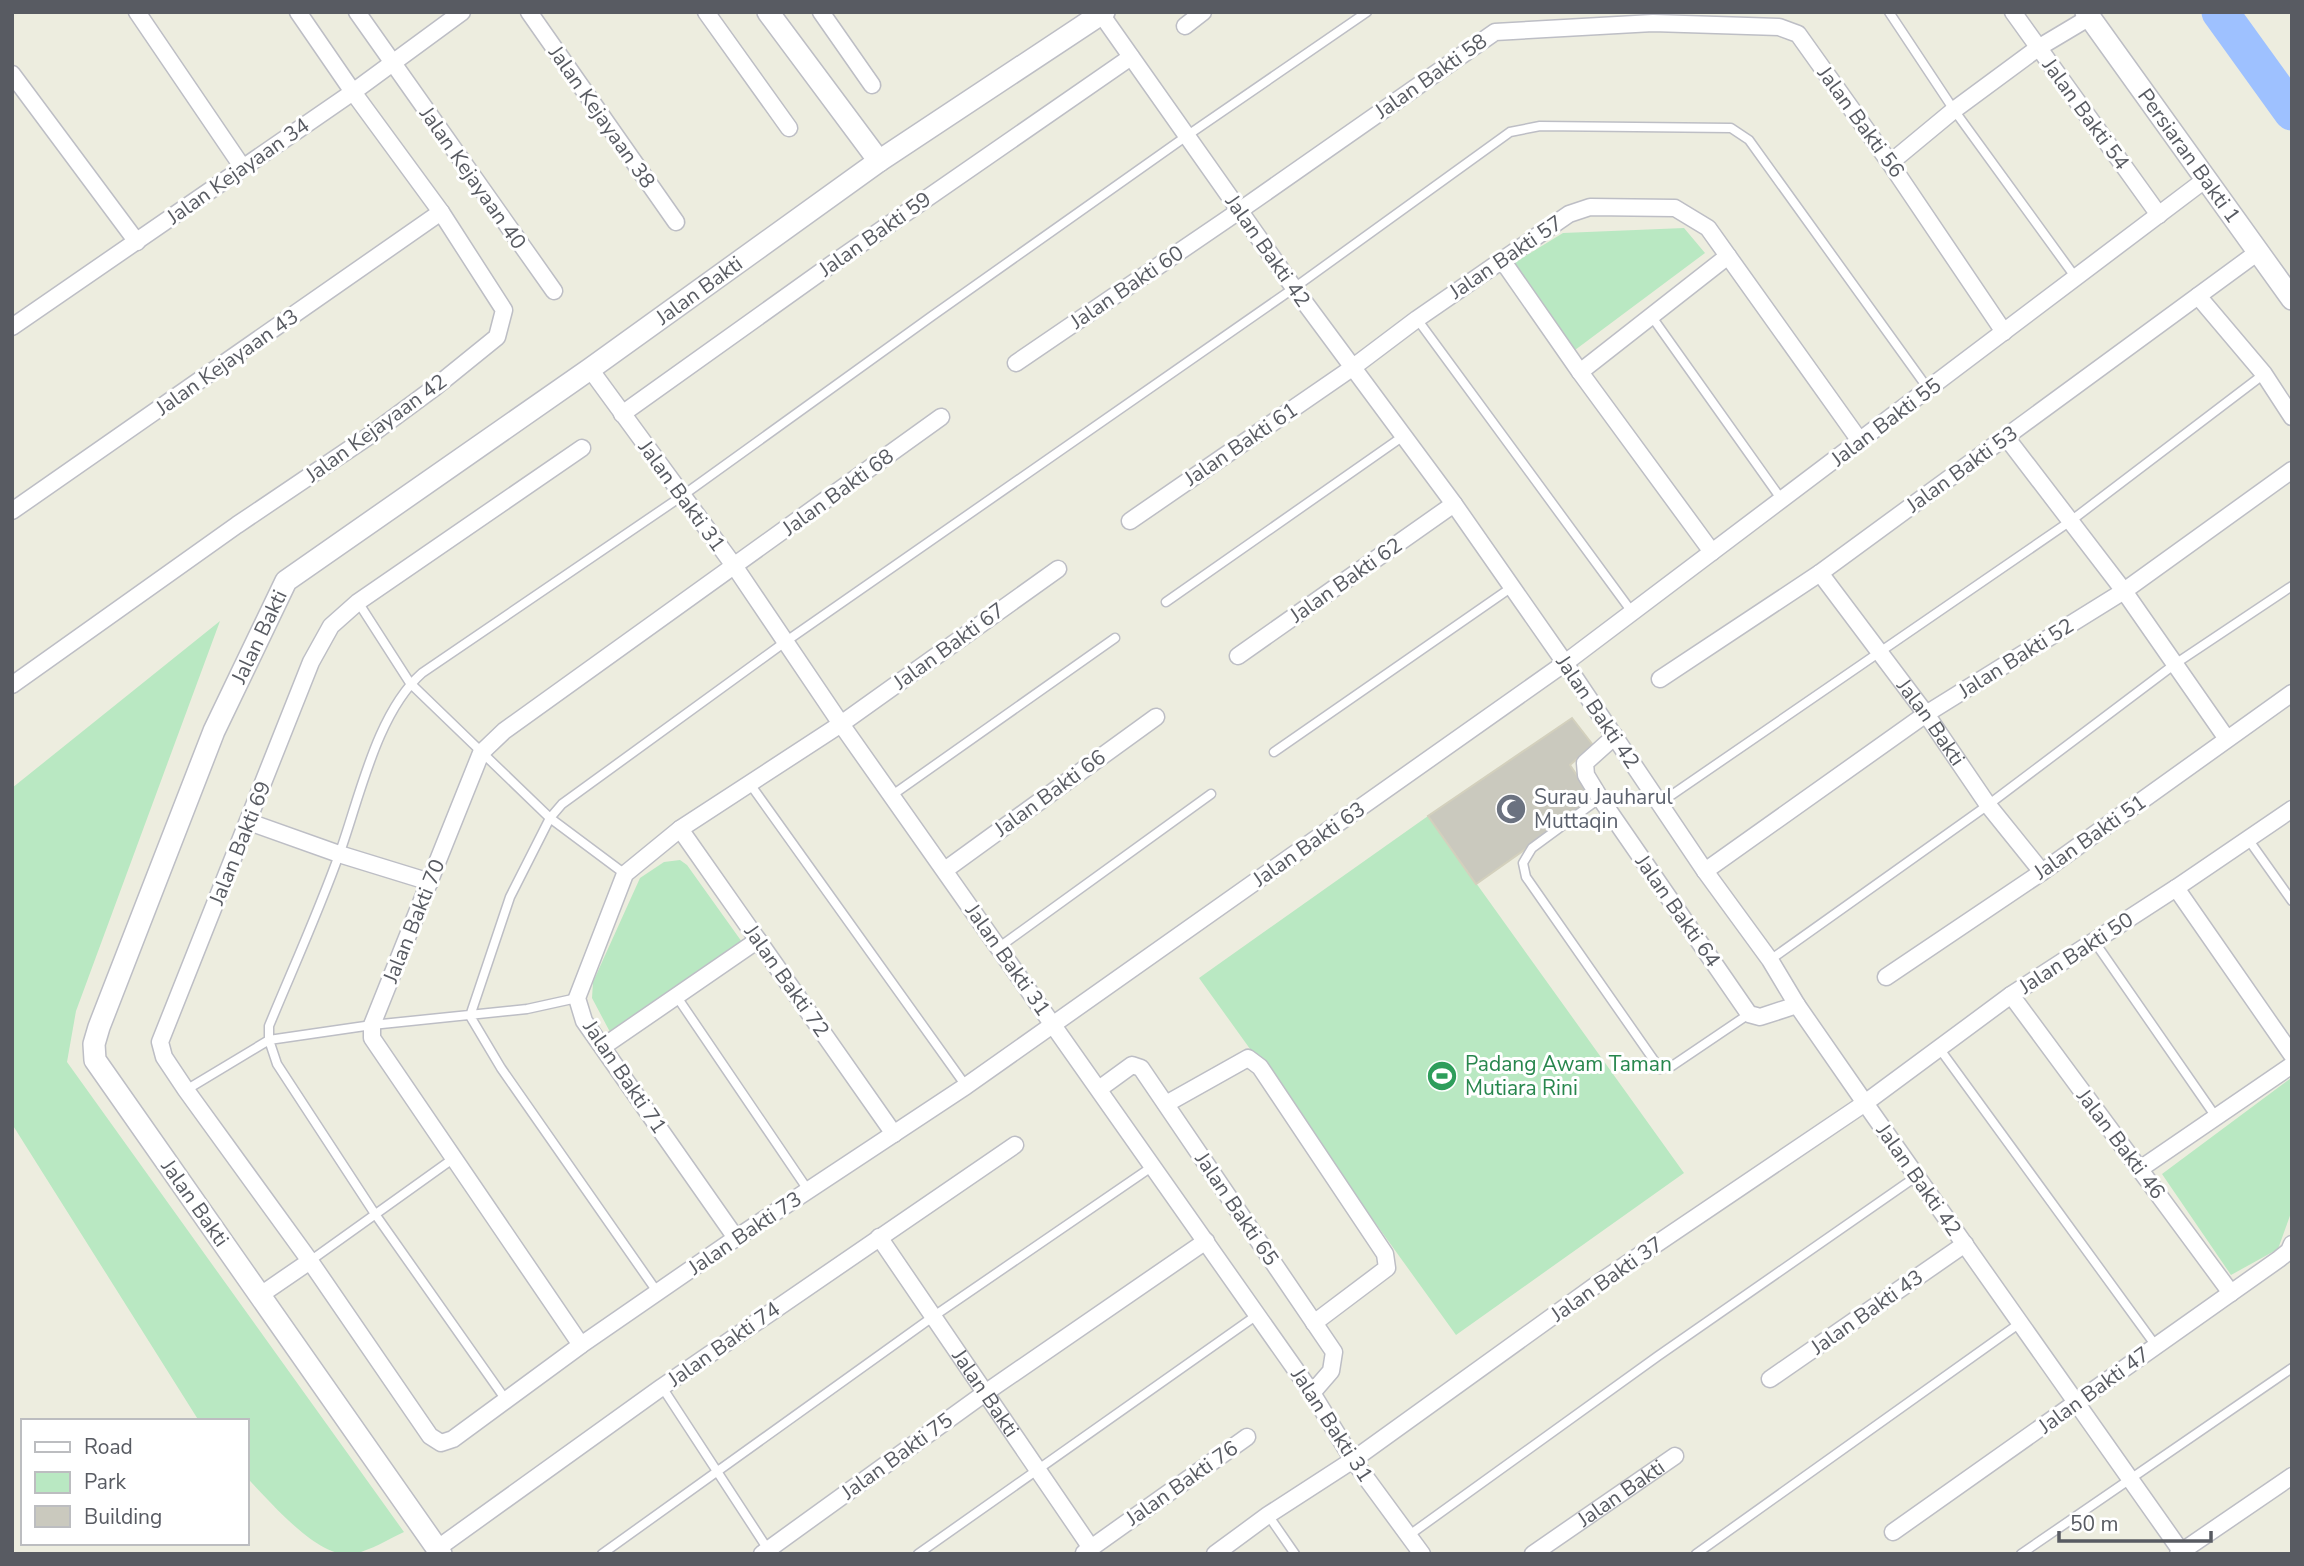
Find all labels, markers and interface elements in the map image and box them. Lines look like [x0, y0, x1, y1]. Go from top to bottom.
street label: Jalan Bakti 58 [1368, 27, 1493, 126]
street label: Jalan Kejayaan 38 [542, 39, 662, 194]
street label: Jalan Bakti 54 [2036, 52, 2136, 175]
street label: Jalan Bakti 56 [1811, 60, 1911, 183]
street label: Persiaran Bakti 1 [2131, 83, 2247, 229]
street label: Jalan Kejayaan 40 [413, 100, 533, 255]
street label: Jalan Kejayaan 34 [160, 111, 315, 231]
street label: Jalan Bakti 59 [812, 185, 937, 284]
street label: Jalan Bakti 42 [1218, 188, 1317, 313]
street label: Jalan Bakti 57 [1443, 209, 1568, 306]
street label: Jalan Bakti 60 [1064, 239, 1189, 336]
street label: Jalan Bakti [649, 250, 748, 332]
street label: Jalan Kejayaan 43 [149, 302, 304, 422]
street label: Jalan Kejayaan 42 [299, 367, 452, 489]
street label: Jalan Bakti 55 [1824, 371, 1947, 473]
street label: Jalan Bakti 61 [1178, 396, 1303, 493]
street label: Jalan Bakti 53 [1900, 419, 2023, 519]
street label: Jalan Bakti 31 [632, 434, 732, 557]
street label: Jalan Bakti 68 [776, 442, 899, 542]
street label: Jalan Bakti 62 [1283, 531, 1408, 630]
street label: Jalan Bakti [224, 585, 294, 689]
street label: Jalan Bakti 67 [887, 596, 1010, 696]
street label: Jalan Bakti 52 [1952, 611, 2079, 705]
street label: Jalan Bakti 42 [1549, 649, 1646, 774]
street label: Jalan Bakti [1890, 672, 1971, 771]
street label: Jalan Bakti 66 [988, 743, 1111, 843]
street label: Jalan Bakti 69 [202, 777, 278, 910]
place label: Surau Jauharul Muttaqin [1534, 783, 1673, 835]
street label: Jalan Bakti 51 [2027, 788, 2152, 887]
mosque icon: Surau Jauharul Muttaqin [1494, 792, 1528, 826]
street label: Jalan Bakti 63 [1246, 795, 1371, 894]
street label: Jalan Bakti 64 [1628, 848, 1727, 973]
street label: Jalan Bakti 70 [376, 855, 452, 988]
street label: Jalan Bakti 31 [958, 897, 1057, 1022]
street label: Jalan Bakti 50 [2013, 906, 2139, 1001]
street label: Jalan Bakti 72 [737, 918, 836, 1043]
street label: Jalan Bakti 71 [576, 1014, 673, 1139]
place label: Padang Awam Taman Mutiara Rini [1465, 1050, 1672, 1102]
sports icon: Padang Awam Taman Mutiara Rini [1425, 1059, 1459, 1093]
street label: Jalan Bakti 46 [2070, 1082, 2172, 1205]
street label: Jalan Bakti 42 [1869, 1117, 1968, 1242]
street label: Jalan Bakti 65 [1188, 1146, 1285, 1271]
street label: Jalan Bakti [154, 1153, 235, 1252]
street label: Jalan Bakti 73 [682, 1185, 807, 1282]
street label: Jalan Bakti 37 [1544, 1230, 1669, 1329]
street label: Jalan Bakti 43 [1804, 1263, 1929, 1362]
street label: Jalan Bakti 74 [661, 1295, 786, 1394]
street label: Jalan Bakti 47 [2032, 1340, 2155, 1440]
street label: Jalan Bakti [945, 1343, 1025, 1443]
street label: Jalan Bakti 31 [1284, 1362, 1379, 1488]
street label: Jalan Bakti 75 [835, 1406, 958, 1506]
legend [21, 1419, 248, 1545]
text: Road [84, 1433, 133, 1461]
street label: Jalan Bakti 76 [1119, 1434, 1244, 1533]
street label: Jalan Bakti [1571, 1453, 1670, 1534]
text: Park [84, 1468, 126, 1496]
scale bar [2059, 1500, 2211, 1544]
text: Building [84, 1503, 162, 1531]
text: 50 m [2070, 1510, 2119, 1538]

